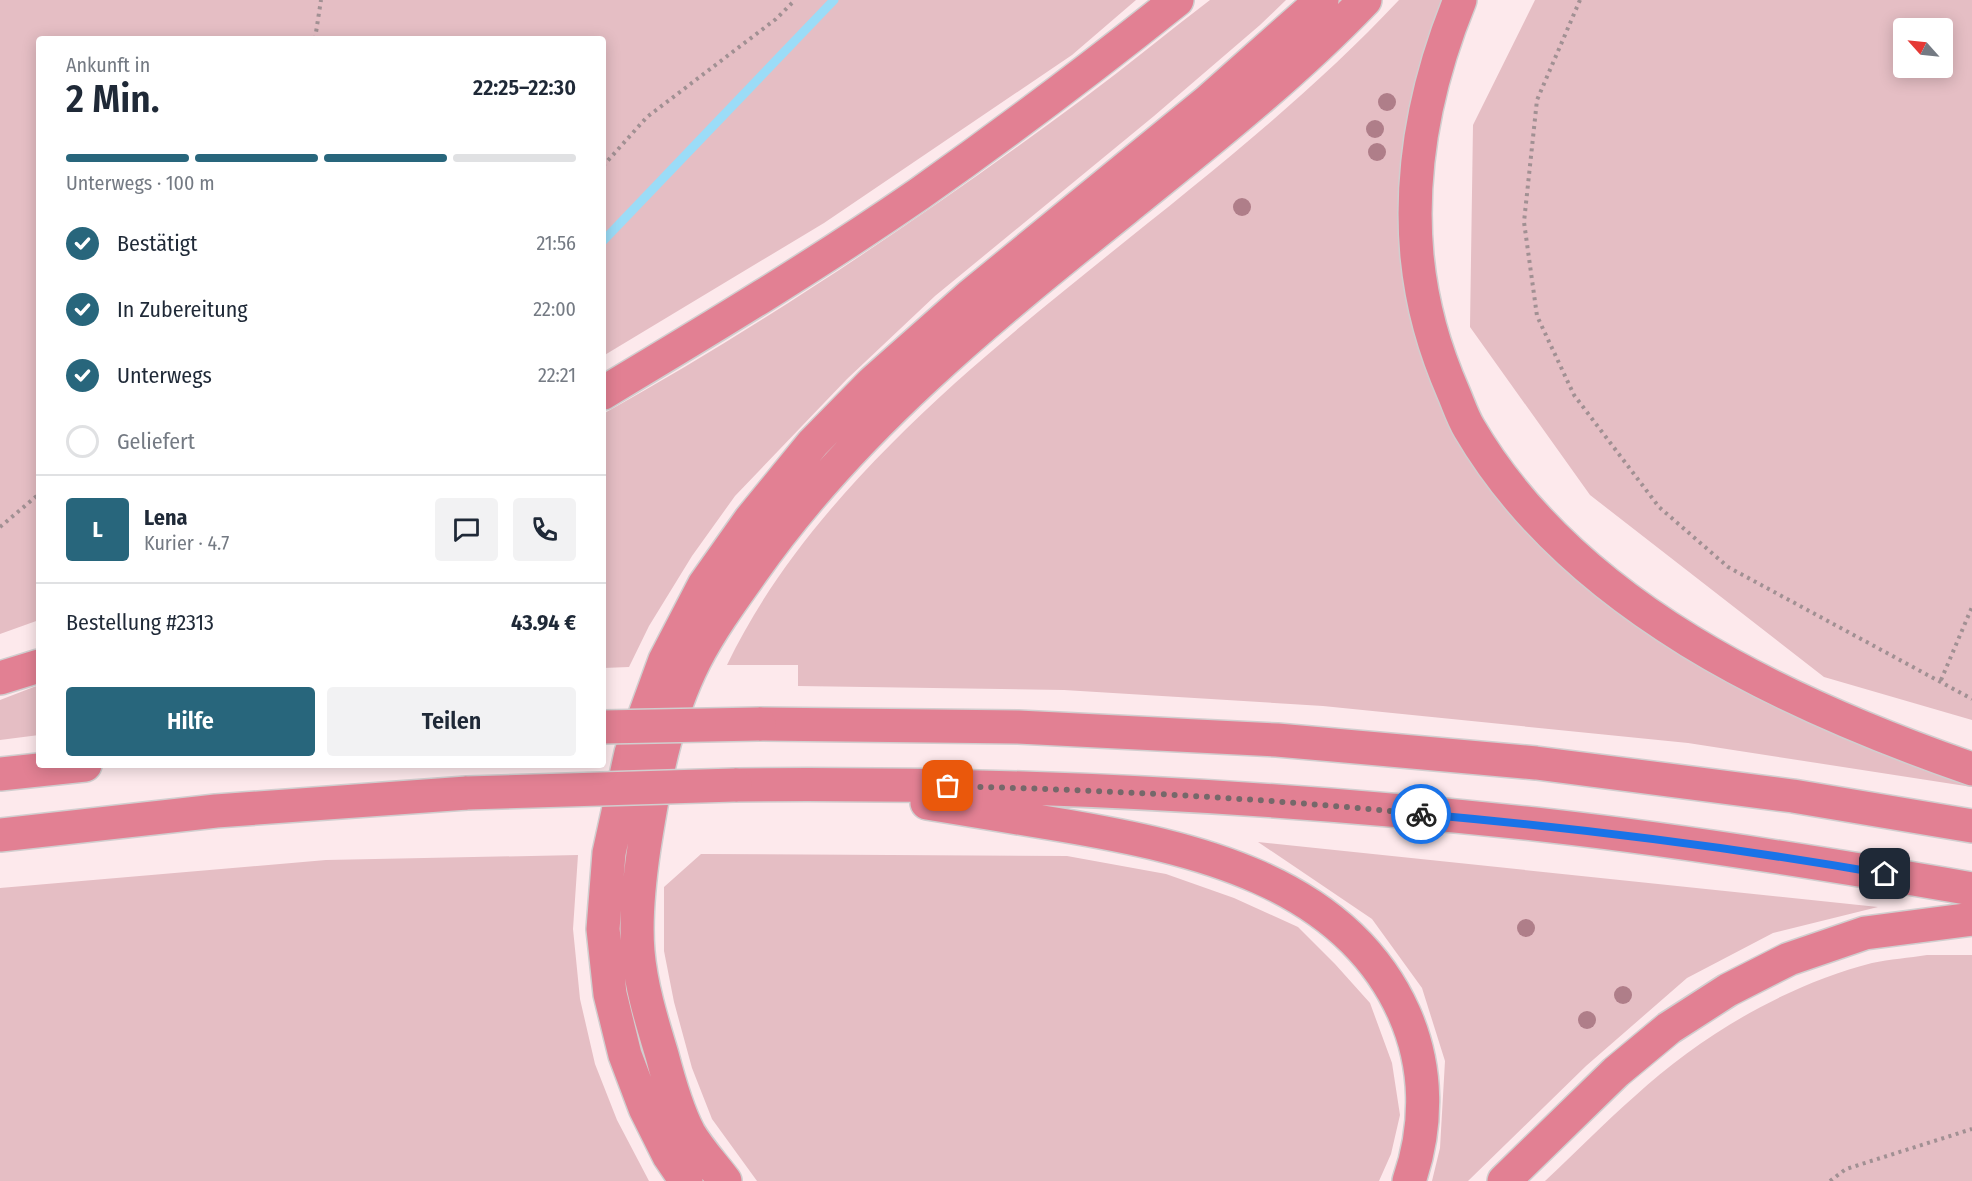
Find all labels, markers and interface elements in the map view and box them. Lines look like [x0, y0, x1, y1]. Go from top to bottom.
north arrow [1893, 18, 1953, 78]
map controls [1893, 18, 1953, 78]
text: Ankunft in [66, 53, 150, 77]
text: 22:25–22:30 [473, 74, 576, 101]
text: 2 Min. [66, 76, 160, 122]
text: Unterwegs · 100 m [66, 171, 215, 195]
icon: check [66, 227, 99, 260]
text: Bestätigt [117, 230, 197, 257]
text: 21:56 [536, 231, 576, 255]
icon: check [66, 293, 99, 326]
text: In Zubereitung [117, 296, 248, 323]
text: 22:00 [533, 297, 576, 321]
icon: check [66, 359, 99, 392]
text: Unterwegs [117, 362, 212, 389]
text: 22:21 [538, 363, 576, 387]
text: Geliefert [117, 428, 195, 455]
button: chat [435, 498, 498, 561]
button: phone [513, 498, 576, 561]
text: Lena [144, 504, 187, 531]
text: L [92, 516, 103, 543]
text: Kurier · 4.7 [144, 531, 229, 555]
text: Bestellung #2313 [66, 609, 214, 636]
text: 43.94 € [511, 609, 576, 636]
button: Hilfe [66, 687, 315, 756]
button: Teilen [327, 687, 576, 756]
pin [922, 760, 973, 811]
icon: bag [931, 769, 964, 802]
courier [1391, 784, 1451, 844]
icon: bike [1405, 798, 1438, 831]
pin [1859, 848, 1910, 899]
icon: home [1868, 857, 1901, 890]

